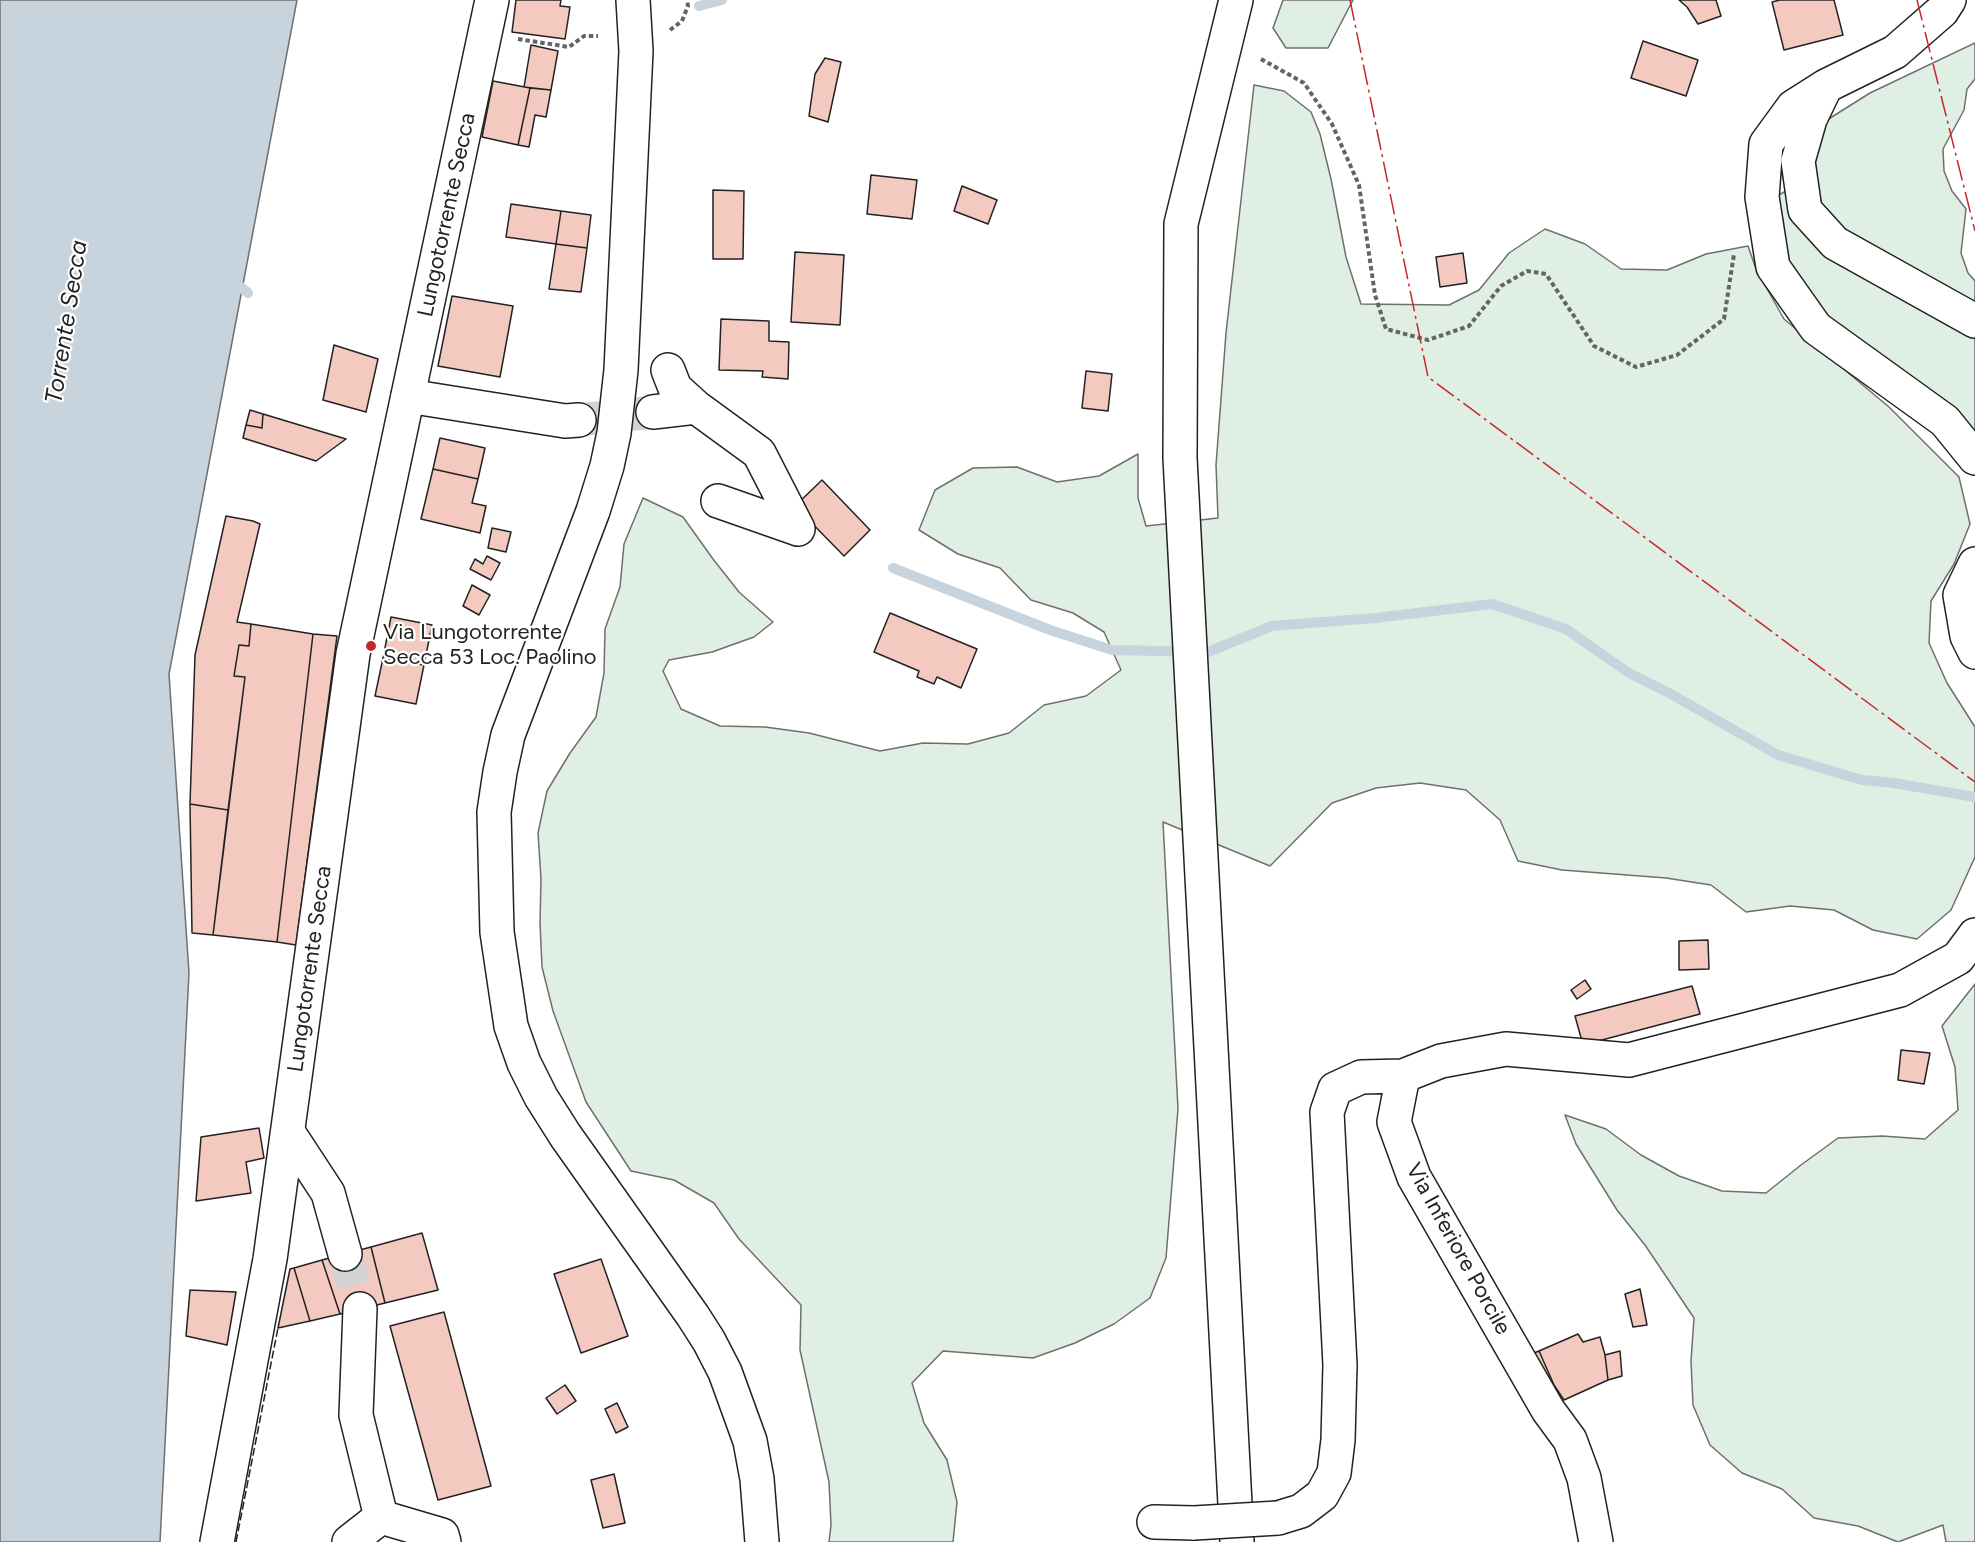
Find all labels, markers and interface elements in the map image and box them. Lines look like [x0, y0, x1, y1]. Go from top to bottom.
street label: Lungotorrente Secca [412, 110, 482, 320]
water label: Torrente Secca [40, 238, 94, 406]
place label: Via Lungotorrente Secca 53 Loc. Paolino [383, 620, 597, 672]
marker: Via Lungotorrente Secca 53 Loc. Paolino [364, 639, 378, 653]
street label: Lungotorrente Secca [282, 864, 338, 1074]
street label: Via Inferiore Porcile [1400, 1159, 1516, 1339]

